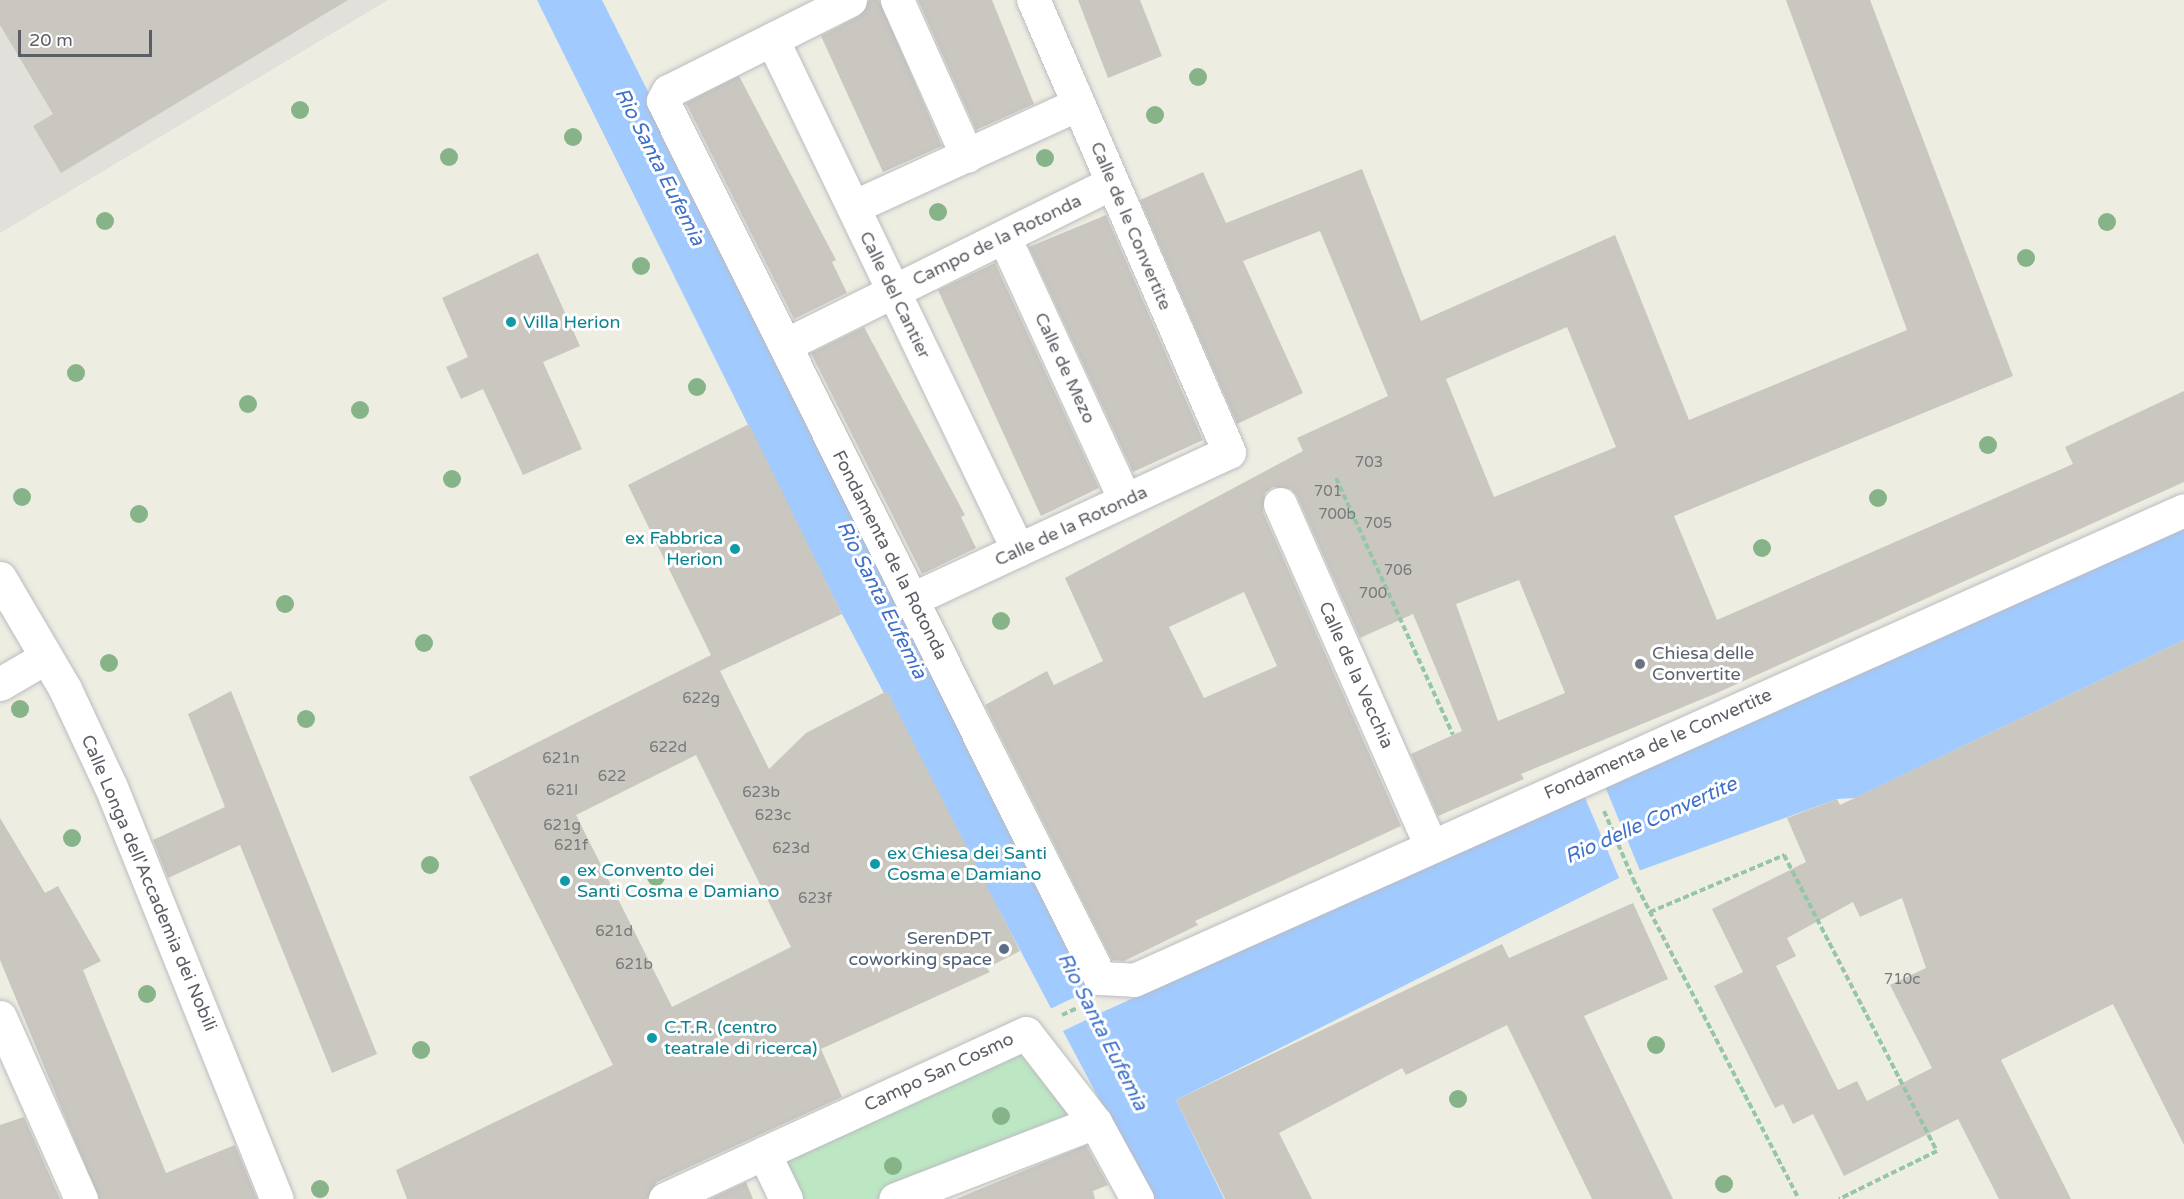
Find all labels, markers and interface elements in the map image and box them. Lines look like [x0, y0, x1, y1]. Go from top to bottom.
scale bar [21, 18, 154, 56]
text: 20 m [29, 29, 73, 51]
water label: Rio Santa Eufemia [609, 84, 709, 250]
street label: Calle de le Convertite [1086, 139, 1176, 313]
street label: Campo de la Rotonda [909, 190, 1085, 290]
street label: Calle del Cantier [855, 228, 935, 362]
street label: Calle de Mezo [1030, 309, 1100, 427]
place label: Villa Herion [523, 311, 620, 333]
marker: Villa Herion [504, 315, 518, 329]
street label: Fondamenta de la Rotonda [828, 447, 952, 663]
house number: 703 [1355, 454, 1383, 472]
street label: Calle de la Rotonda [991, 481, 1151, 571]
house number: 701 [1314, 483, 1342, 501]
house number: 700b [1318, 506, 1356, 524]
house number: 705 [1364, 515, 1392, 533]
water label: Rio Santa Eufemia [831, 517, 931, 683]
place label: ex Fabbrica Herion [625, 528, 723, 570]
marker: ex Fabbrica Herion [728, 542, 742, 556]
house number: 706 [1384, 562, 1412, 580]
house number: 700 [1359, 585, 1387, 603]
street label: Calle de la Vecchia [1314, 598, 1398, 752]
place label: Chiesa delle Convertite [1652, 643, 1754, 686]
marker: Chiesa delle Convertite [1633, 657, 1647, 671]
street label: Fondamenta de le Convertite [1541, 684, 1775, 804]
house number: 622g [682, 690, 720, 708]
street label: Calle Longa dell'Accademia dei Nobili [77, 732, 221, 1034]
house number: 622d [649, 739, 687, 757]
house number: 621n [542, 750, 580, 768]
house number: 622 [598, 768, 626, 786]
water label: Rio delle Convertite [1561, 772, 1741, 870]
house number: 621l [546, 782, 578, 800]
house number: 623b [742, 784, 780, 802]
house number: 623c [755, 807, 791, 825]
house number: 621g [543, 817, 581, 835]
house number: 621f [554, 837, 588, 855]
house number: 623d [772, 840, 810, 858]
place label: ex Chiesa dei Santi Cosma e Damiano [887, 843, 1047, 886]
marker: ex Chiesa dei Santi Cosma e Damiano [868, 857, 882, 871]
place label: ex Convento dei Santi Cosma e Damiano [577, 860, 779, 902]
marker: ex Convento dei Santi Cosma e Damiano [558, 874, 572, 888]
house number: 623f [798, 890, 832, 908]
house number: 621d [595, 923, 633, 941]
place label: SerenDPT coworking space [849, 928, 992, 970]
marker: SerenDPT coworking space [997, 942, 1011, 956]
water label: Rio Santa Eufemia [1052, 949, 1152, 1115]
house number: 621b [615, 956, 653, 974]
house number: 710c [1884, 971, 1920, 989]
place label: C.T.R. (centro teatrale di ricerca) [664, 1017, 817, 1060]
street label: Campo San Cosmo [861, 1028, 1017, 1116]
marker: C.T.R. (centro teatrale di ricerca) [645, 1031, 659, 1045]

